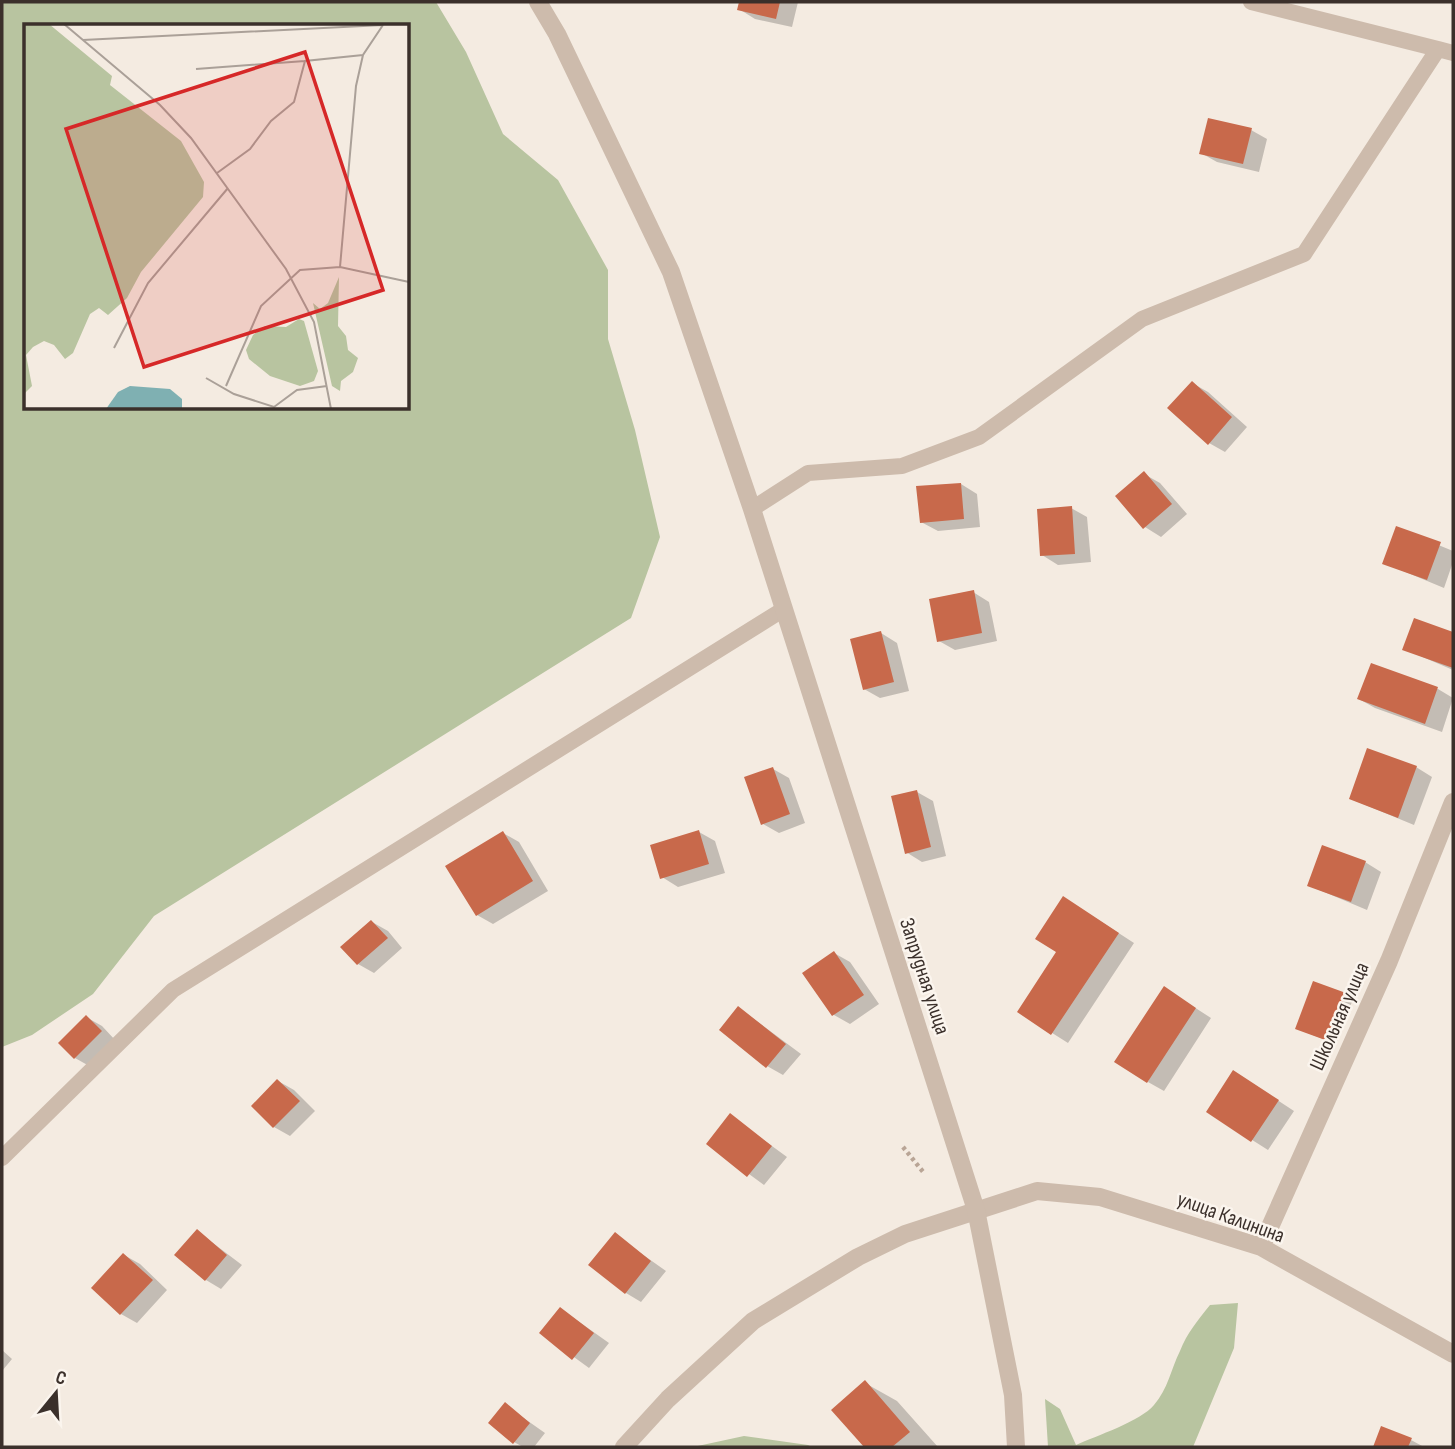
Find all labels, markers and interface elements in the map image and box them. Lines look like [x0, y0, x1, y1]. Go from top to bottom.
inset map [24, 24, 410, 410]
street label: Запрудная улица [894, 915, 955, 1038]
street label: Школьная улица [1305, 958, 1374, 1074]
street label: улица Калинина [1174, 1187, 1288, 1248]
north arrow [21, 1358, 91, 1428]
text: С [53, 1366, 69, 1391]

